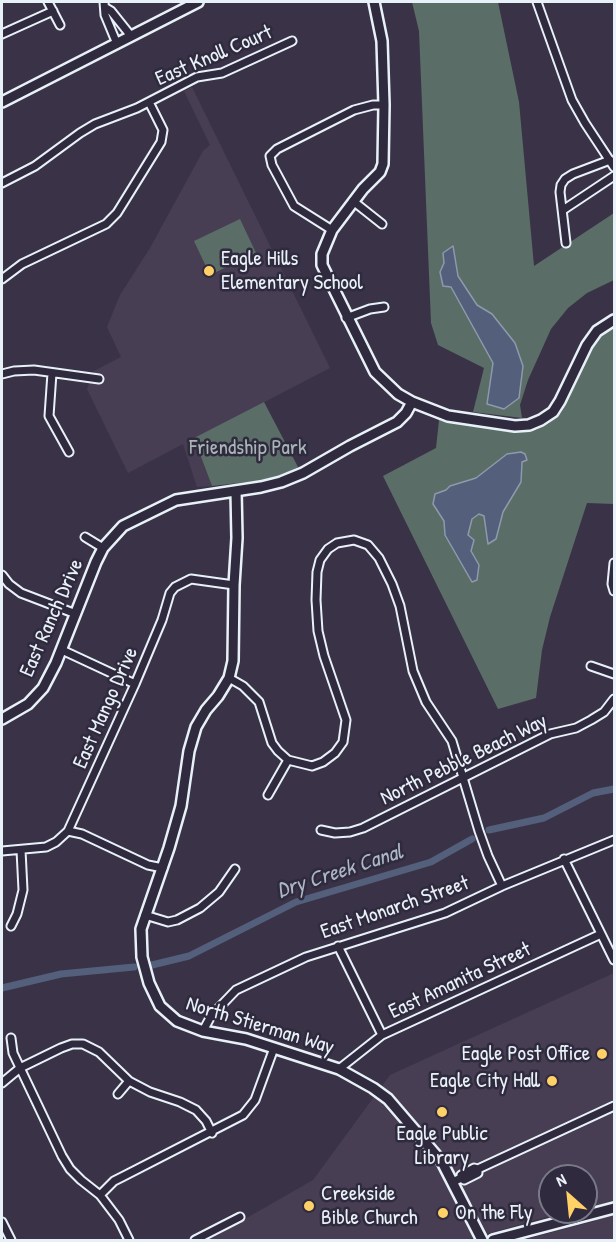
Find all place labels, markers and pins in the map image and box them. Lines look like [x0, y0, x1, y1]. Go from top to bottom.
place label: Eagle Hills Elementary School [221, 246, 363, 296]
marker: Eagle Hills Elementary School [202, 264, 216, 278]
place label: Eagle Post Office [462, 1041, 590, 1067]
marker: Eagle Post Office [595, 1047, 609, 1061]
place label: Eagle City Hall [430, 1068, 540, 1094]
marker: Eagle City Hall [545, 1074, 559, 1088]
marker: Eagle Public Library [435, 1105, 449, 1119]
place label: Eagle Public Library [396, 1121, 488, 1171]
place label: Creekside Bible Church [321, 1181, 418, 1231]
marker: Creekside Bible Church [302, 1199, 316, 1213]
place label: On the Fly [455, 1200, 533, 1226]
marker: On the Fly [436, 1206, 450, 1220]

